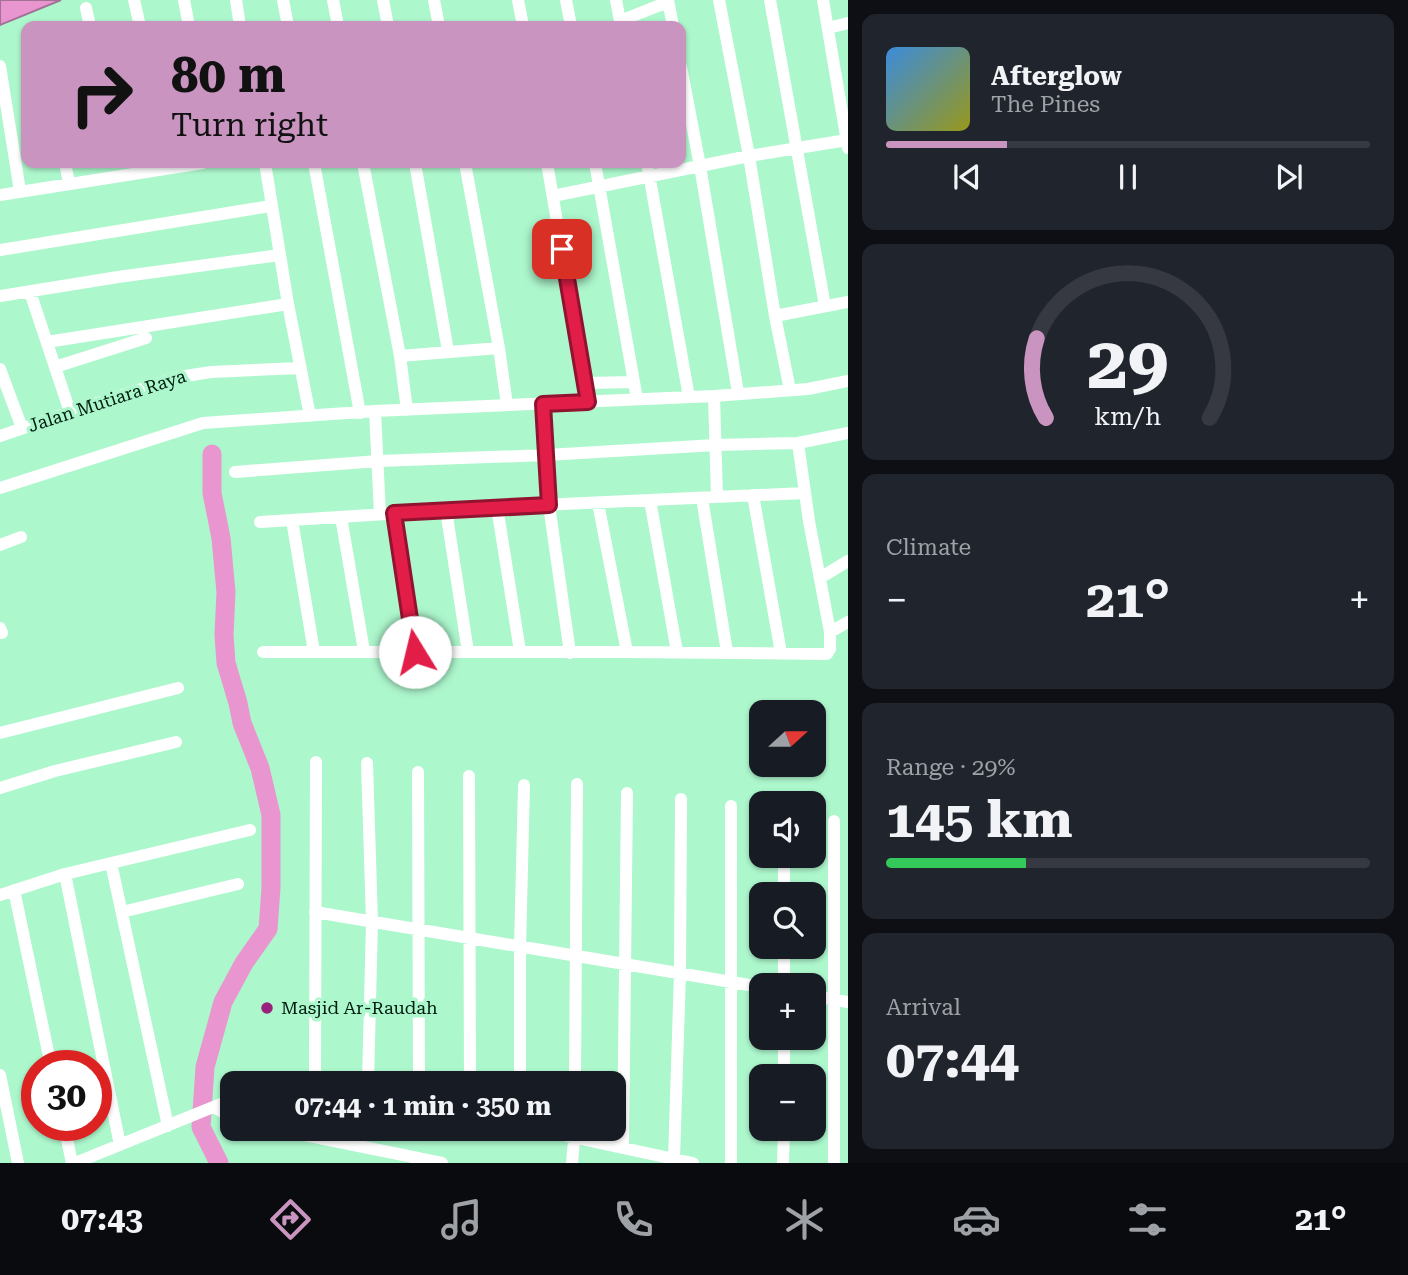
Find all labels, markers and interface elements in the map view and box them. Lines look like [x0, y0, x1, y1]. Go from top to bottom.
text: 80 m [171, 47, 286, 104]
icon: right [56, 49, 147, 140]
text: Afterglow [991, 61, 1122, 91]
text: The Pines [991, 91, 1100, 118]
text: Turn right [171, 106, 328, 144]
icon: previous [948, 158, 986, 196]
icon: pause [1109, 158, 1147, 196]
icon: next [1270, 158, 1308, 196]
pin [532, 219, 592, 279]
icon: arrive [543, 230, 581, 268]
text: 29 [1087, 321, 1169, 406]
street label: Jalan Mutiara Raya [25, 365, 189, 436]
text: km/h [1095, 401, 1161, 430]
text: Climate [886, 534, 971, 561]
text: 21° [1086, 569, 1170, 630]
text: − [886, 578, 907, 622]
text: + [1349, 578, 1370, 622]
position arrow [378, 615, 452, 689]
north arrow [749, 700, 826, 777]
map controls [749, 700, 826, 1141]
text: Range · 29% [886, 754, 1015, 781]
text: 145 km [886, 789, 1073, 850]
button: sound [749, 791, 826, 868]
button: search [749, 882, 826, 959]
button: + [749, 973, 826, 1050]
text: Arrival [886, 994, 961, 1021]
place label: Masjid Ar-Raudah [281, 997, 438, 1018]
marker: Masjid Ar-Raudah [259, 1000, 275, 1016]
text: 07:44 [886, 1029, 1019, 1090]
speed limit sign: 30 [21, 1050, 112, 1141]
button: − [749, 1064, 826, 1141]
text: 07:44 · 1 min · 350 m [295, 1091, 551, 1121]
icon: directions [266, 1195, 315, 1244]
icon: music [437, 1195, 486, 1244]
icon: phone [609, 1195, 658, 1244]
icon: climate [780, 1195, 829, 1244]
icon: car [952, 1195, 1001, 1244]
icon: filters [1123, 1195, 1172, 1244]
text: 07:43 [61, 1200, 143, 1238]
text: 21° [1295, 1200, 1347, 1238]

